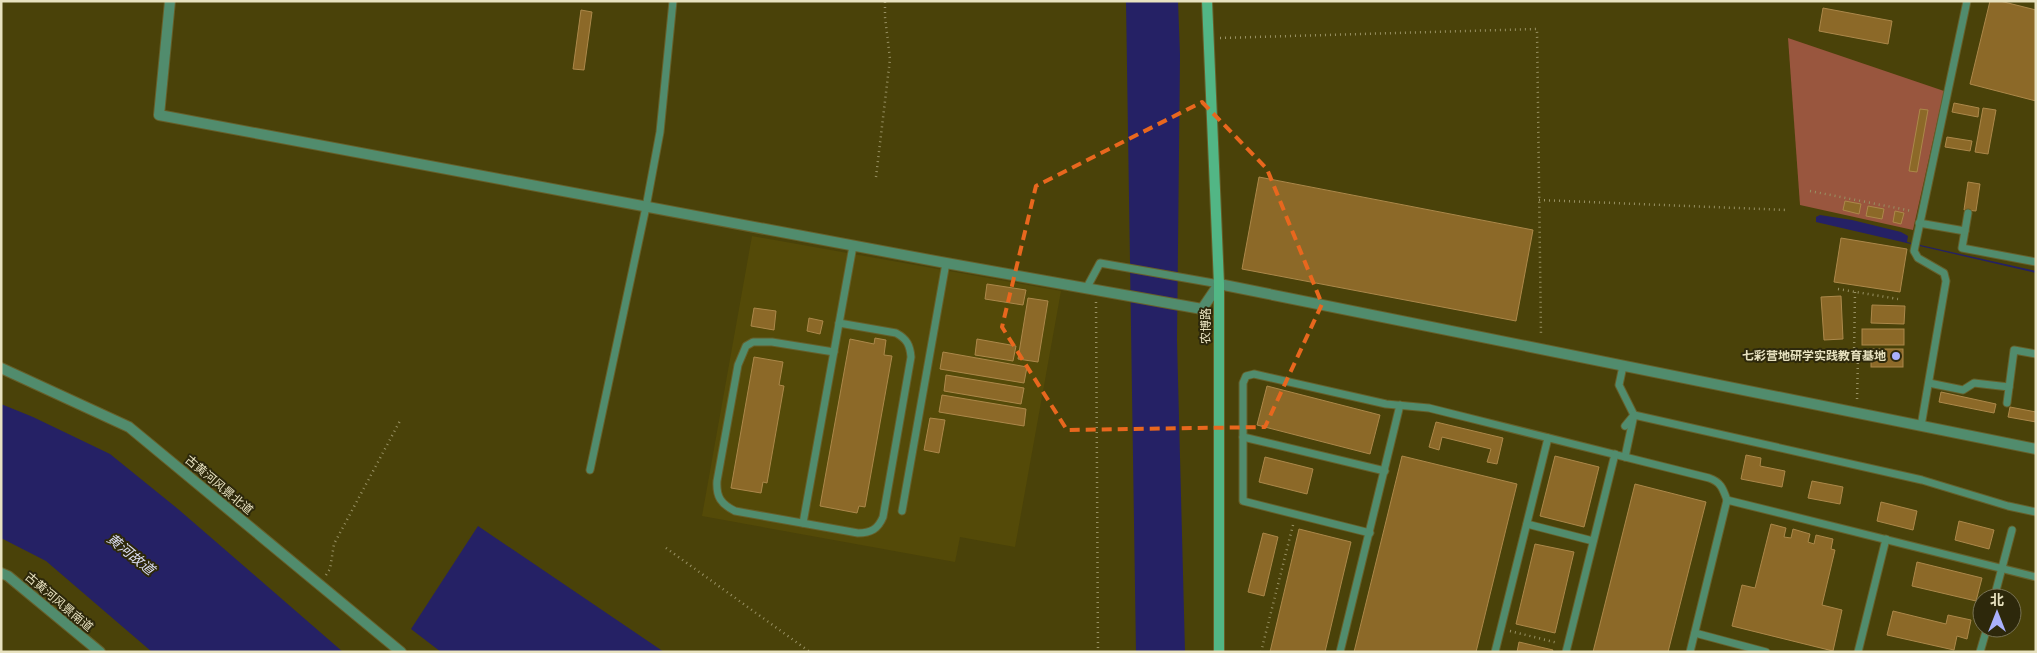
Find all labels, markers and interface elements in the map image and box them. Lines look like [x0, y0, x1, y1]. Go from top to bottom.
street label: 农博路 [1199, 308, 1213, 344]
place label: 七彩营地研学实践教育基地 [1742, 349, 1886, 363]
marker: 七彩营地研学实践教育基地 [1890, 350, 1902, 362]
street label: 古黄河风景北道 [182, 453, 256, 517]
water label: 黄河故道 [104, 530, 159, 579]
street label: 古黄河风景南道 [22, 570, 96, 634]
north arrow [1972, 588, 2022, 638]
text: 北 [1990, 592, 2004, 608]

